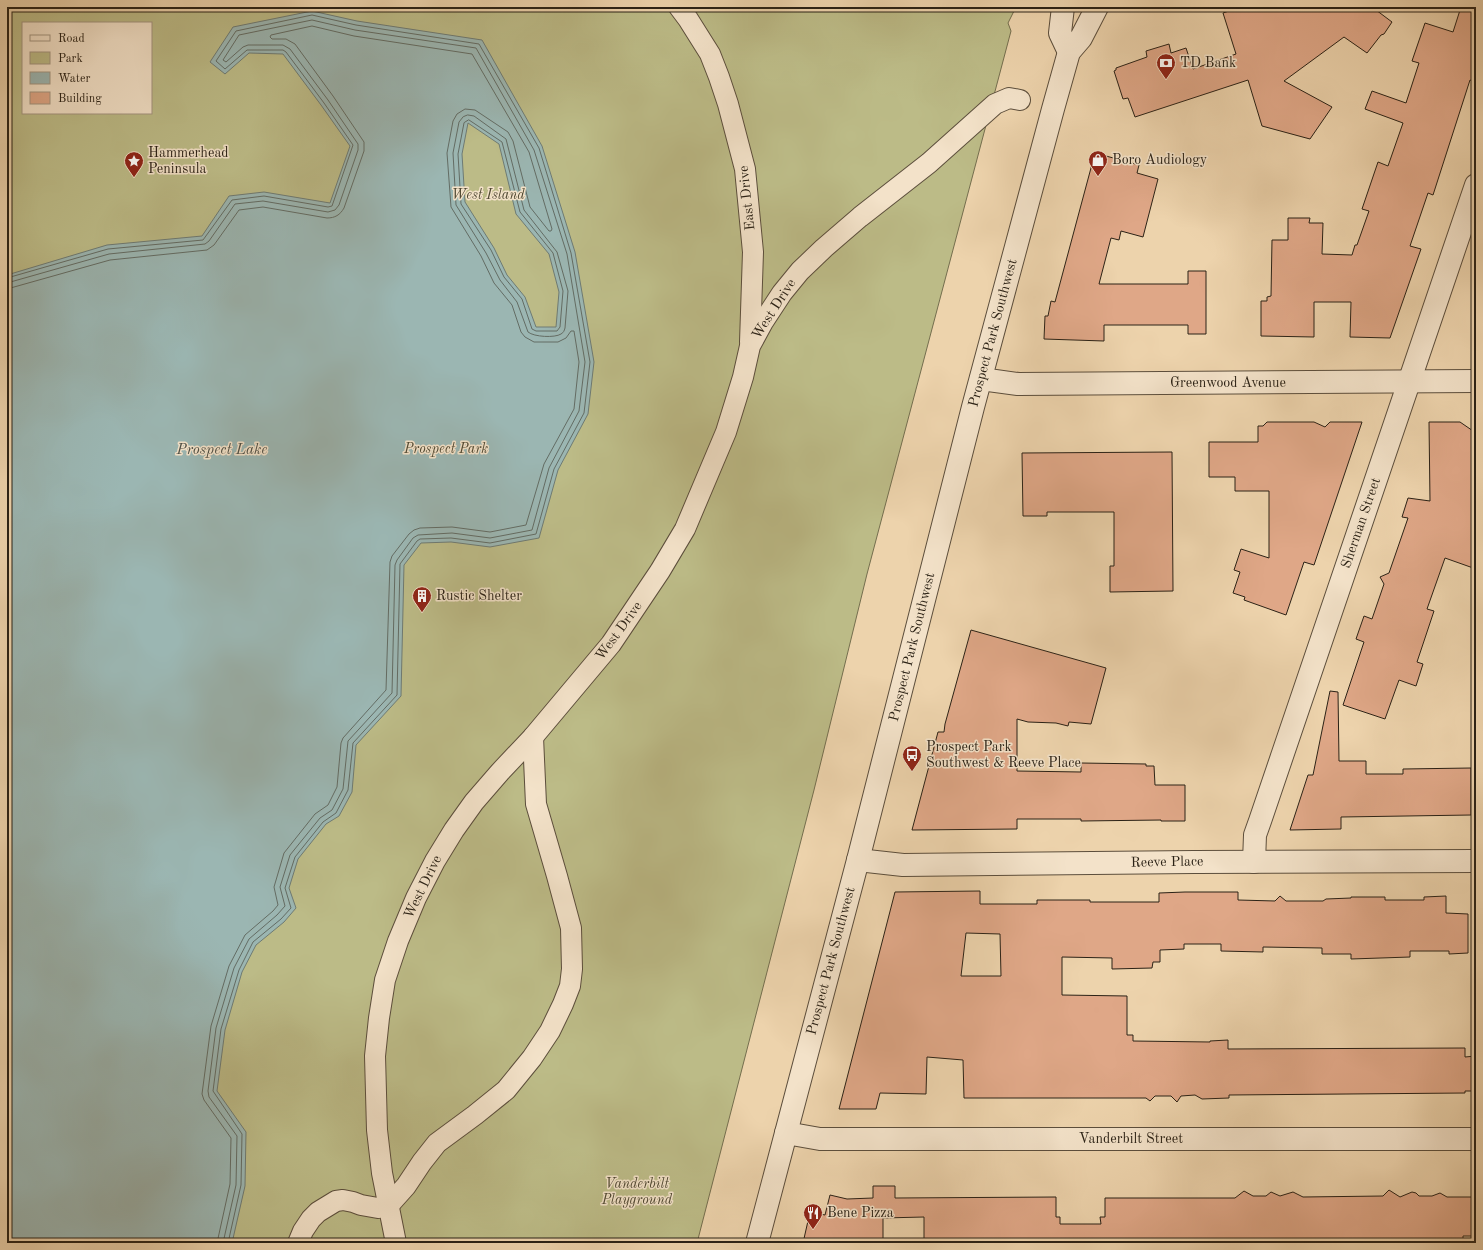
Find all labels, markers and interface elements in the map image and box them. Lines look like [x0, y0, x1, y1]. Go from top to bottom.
legend [22, 22, 152, 114]
text: Road [58, 33, 85, 45]
bank icon: TD Bank [1155, 52, 1177, 80]
text: Park [58, 53, 83, 65]
place label: TD Bank [1180, 56, 1236, 70]
text: Water [58, 73, 91, 85]
text: Building [58, 93, 102, 105]
place label: Hammerhead Peninsula [148, 146, 229, 176]
shop icon: Boro Audiology [1087, 149, 1109, 177]
place icon: Hammerhead Peninsula [123, 150, 145, 178]
place label: Boro Audiology [1112, 153, 1208, 167]
street label: East Drive [737, 165, 757, 231]
park label: West Island [451, 188, 525, 202]
street label: Prospect Park Southwest [966, 257, 1020, 409]
street label: West Drive [749, 276, 799, 342]
street label: Greenwood Avenue [1170, 376, 1286, 390]
park label: Prospect Park [403, 442, 488, 457]
water label: Prospect Lake [176, 443, 267, 458]
street label: Sherman Street [1339, 476, 1383, 570]
street label: Prospect Park Southwest [887, 571, 937, 723]
building icon: Rustic Shelter [411, 585, 433, 613]
place label: Rustic Shelter [436, 589, 522, 603]
street label: West Drive [593, 599, 645, 663]
place label: Prospect Park Southwest & Reeve Place [926, 740, 1081, 770]
bus stop icon: Prospect Park Southwest & Reeve Place [901, 744, 923, 772]
street label: West Drive [402, 853, 444, 921]
street label: Reeve Place [1130, 854, 1204, 870]
street label: Prospect Park Southwest [804, 885, 858, 1037]
street label: Vanderbilt Street [1079, 1132, 1183, 1146]
park label: Vanderbilt Playground [601, 1177, 673, 1208]
restaurant icon: Bene Pizza [802, 1202, 824, 1230]
place label: Bene Pizza [827, 1206, 894, 1220]

